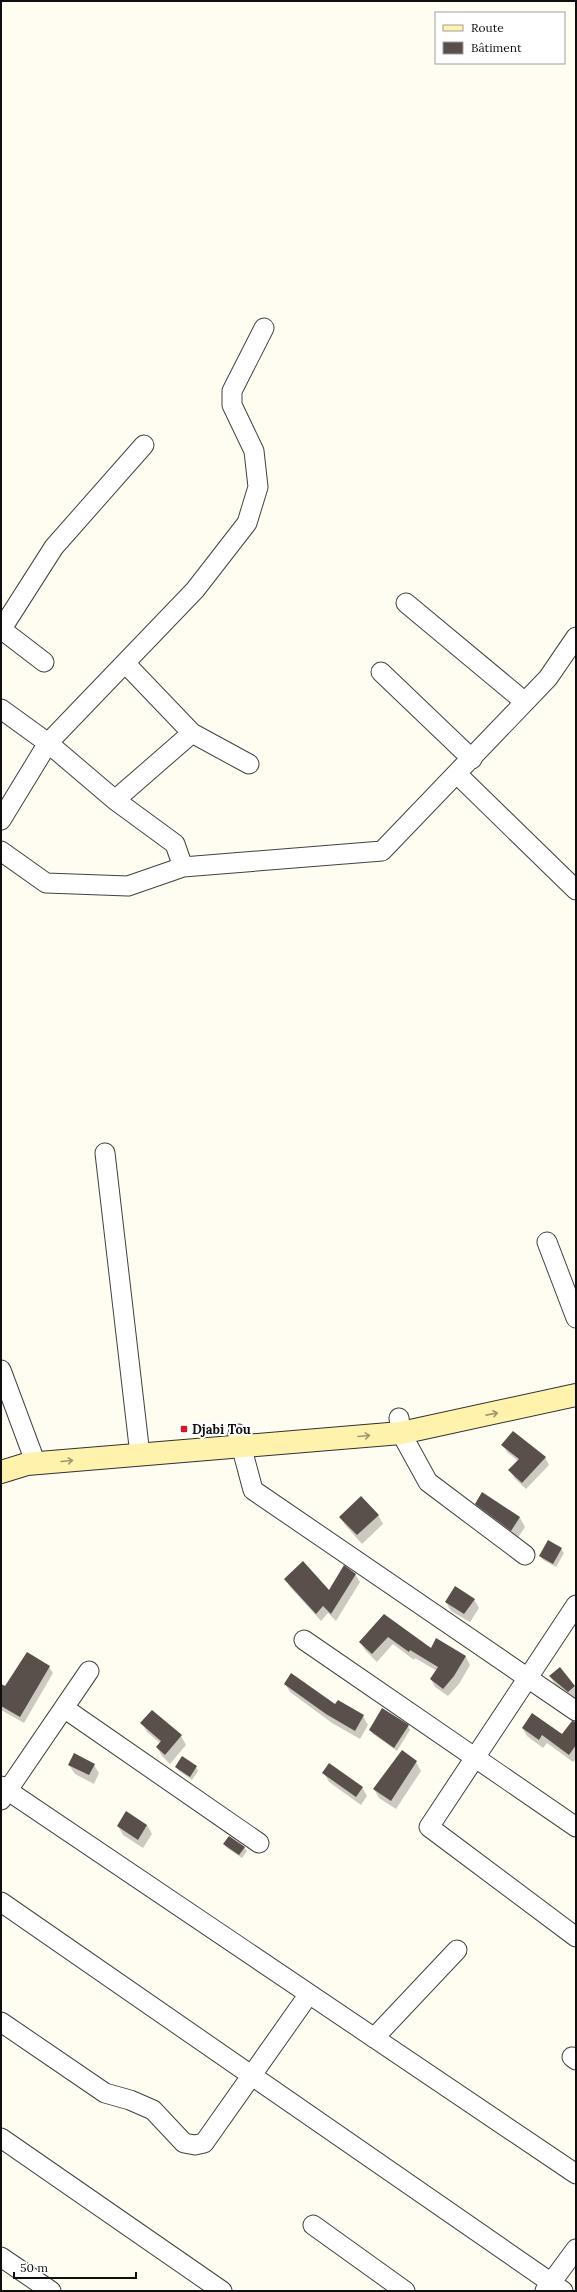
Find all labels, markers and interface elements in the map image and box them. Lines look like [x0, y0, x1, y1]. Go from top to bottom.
legend [435, 12, 565, 64]
text: Route [471, 20, 504, 35]
text: Bâtiment [471, 40, 522, 55]
one-way arrow [485, 1410, 498, 1418]
place label: Djabi Tou [192, 1421, 251, 1438]
marker: Djabi Tou [179, 1424, 189, 1434]
one-way arrow [357, 1432, 370, 1439]
one-way arrow [60, 1457, 73, 1465]
scale bar [14, 2254, 136, 2280]
text: 50 m [20, 2260, 48, 2275]

